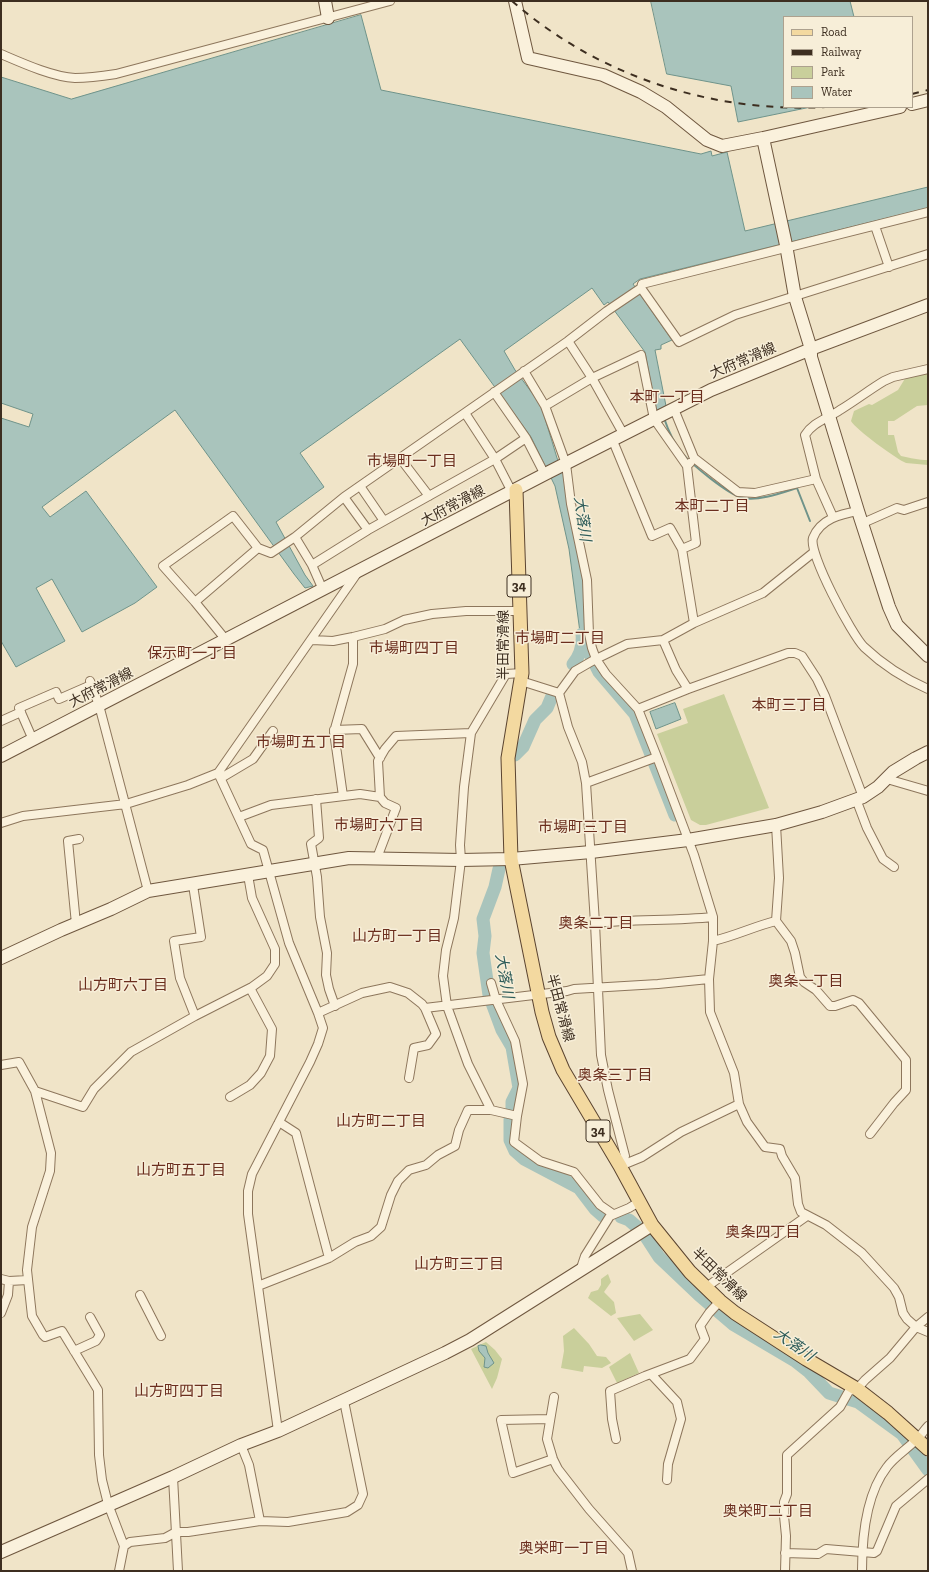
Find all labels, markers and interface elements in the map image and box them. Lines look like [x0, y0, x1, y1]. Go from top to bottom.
legend [783, 16, 913, 108]
text: Road [821, 25, 847, 39]
text: Railway [821, 45, 862, 59]
text: Park [821, 65, 845, 79]
text: Water [821, 85, 853, 99]
street label: 大府常滑線 [708, 340, 778, 382]
district label: 本町一丁目 [630, 389, 704, 407]
district label: 市場町一丁目 [367, 453, 457, 471]
street label: 大府常滑線 [418, 482, 488, 530]
water label: 大落川 [570, 495, 594, 543]
district label: 本町二丁目 [675, 498, 749, 516]
road number: 34 [507, 575, 531, 597]
street label: 半田常滑線 [496, 610, 512, 680]
district label: 市場町二丁目 [515, 630, 605, 648]
district label: 市場町四丁目 [369, 640, 459, 658]
district label: 保示町一丁目 [147, 645, 237, 663]
street label: 大府常滑線 [66, 665, 136, 711]
district label: 本町三丁目 [752, 697, 826, 715]
district label: 市場町五丁目 [256, 734, 346, 752]
district label: 市場町六丁目 [334, 817, 424, 835]
district label: 市場町三丁目 [538, 819, 628, 837]
district label: 奥条二丁目 [559, 915, 633, 933]
district label: 山方町一丁目 [352, 928, 442, 946]
water label: 大落川 [491, 952, 517, 1000]
street label: 半田常滑線 [543, 972, 577, 1044]
district label: 奥条一丁目 [769, 973, 843, 991]
district label: 山方町六丁目 [78, 977, 168, 995]
district label: 奥条三丁目 [578, 1067, 652, 1085]
district label: 山方町二丁目 [336, 1113, 426, 1131]
road number: 34 [586, 1120, 610, 1142]
district label: 山方町五丁目 [136, 1162, 226, 1180]
district label: 奥条四丁目 [726, 1224, 800, 1242]
street label: 半田常滑線 [688, 1245, 750, 1305]
district label: 山方町三丁目 [414, 1256, 504, 1274]
water label: 大落川 [770, 1325, 818, 1365]
district label: 山方町四丁目 [134, 1383, 224, 1401]
district label: 奥栄町二丁目 [723, 1503, 813, 1521]
district label: 奥栄町一丁目 [519, 1540, 609, 1558]

